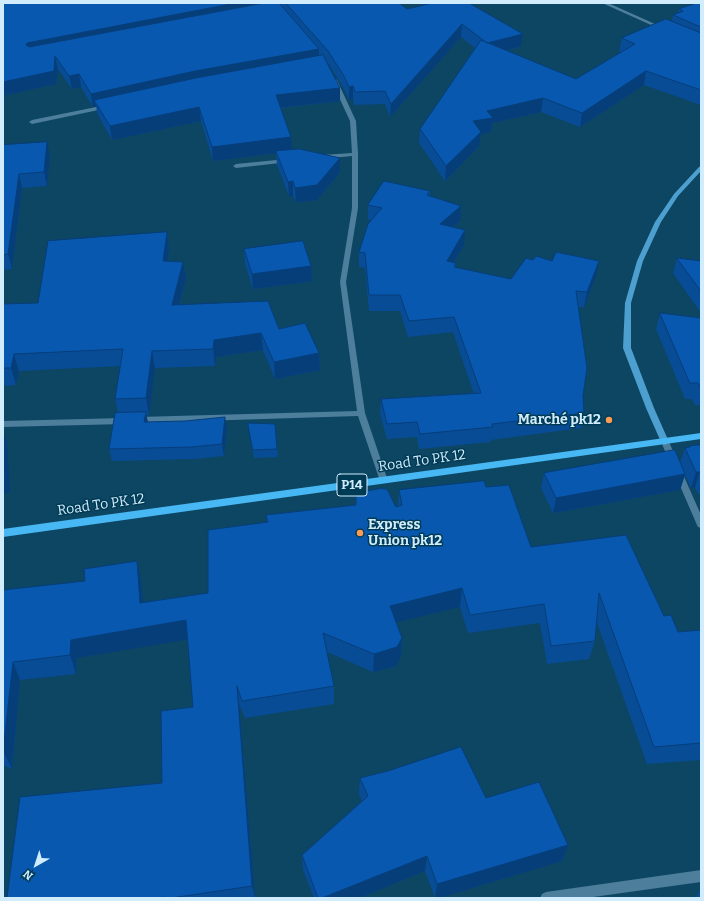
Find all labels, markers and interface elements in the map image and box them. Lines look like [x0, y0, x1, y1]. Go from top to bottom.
place label: Marché pk12 [518, 412, 601, 428]
marker: Marché pk12 [604, 415, 614, 425]
street label: Road To PK 12 [377, 447, 467, 475]
road number: P14 [337, 474, 367, 496]
street label: Road To PK 12 [56, 491, 146, 519]
place label: Express Union pk12 [368, 517, 442, 550]
marker: Express Union pk12 [355, 528, 365, 538]
north arrow [16, 845, 56, 885]
text: N [21, 867, 36, 882]

